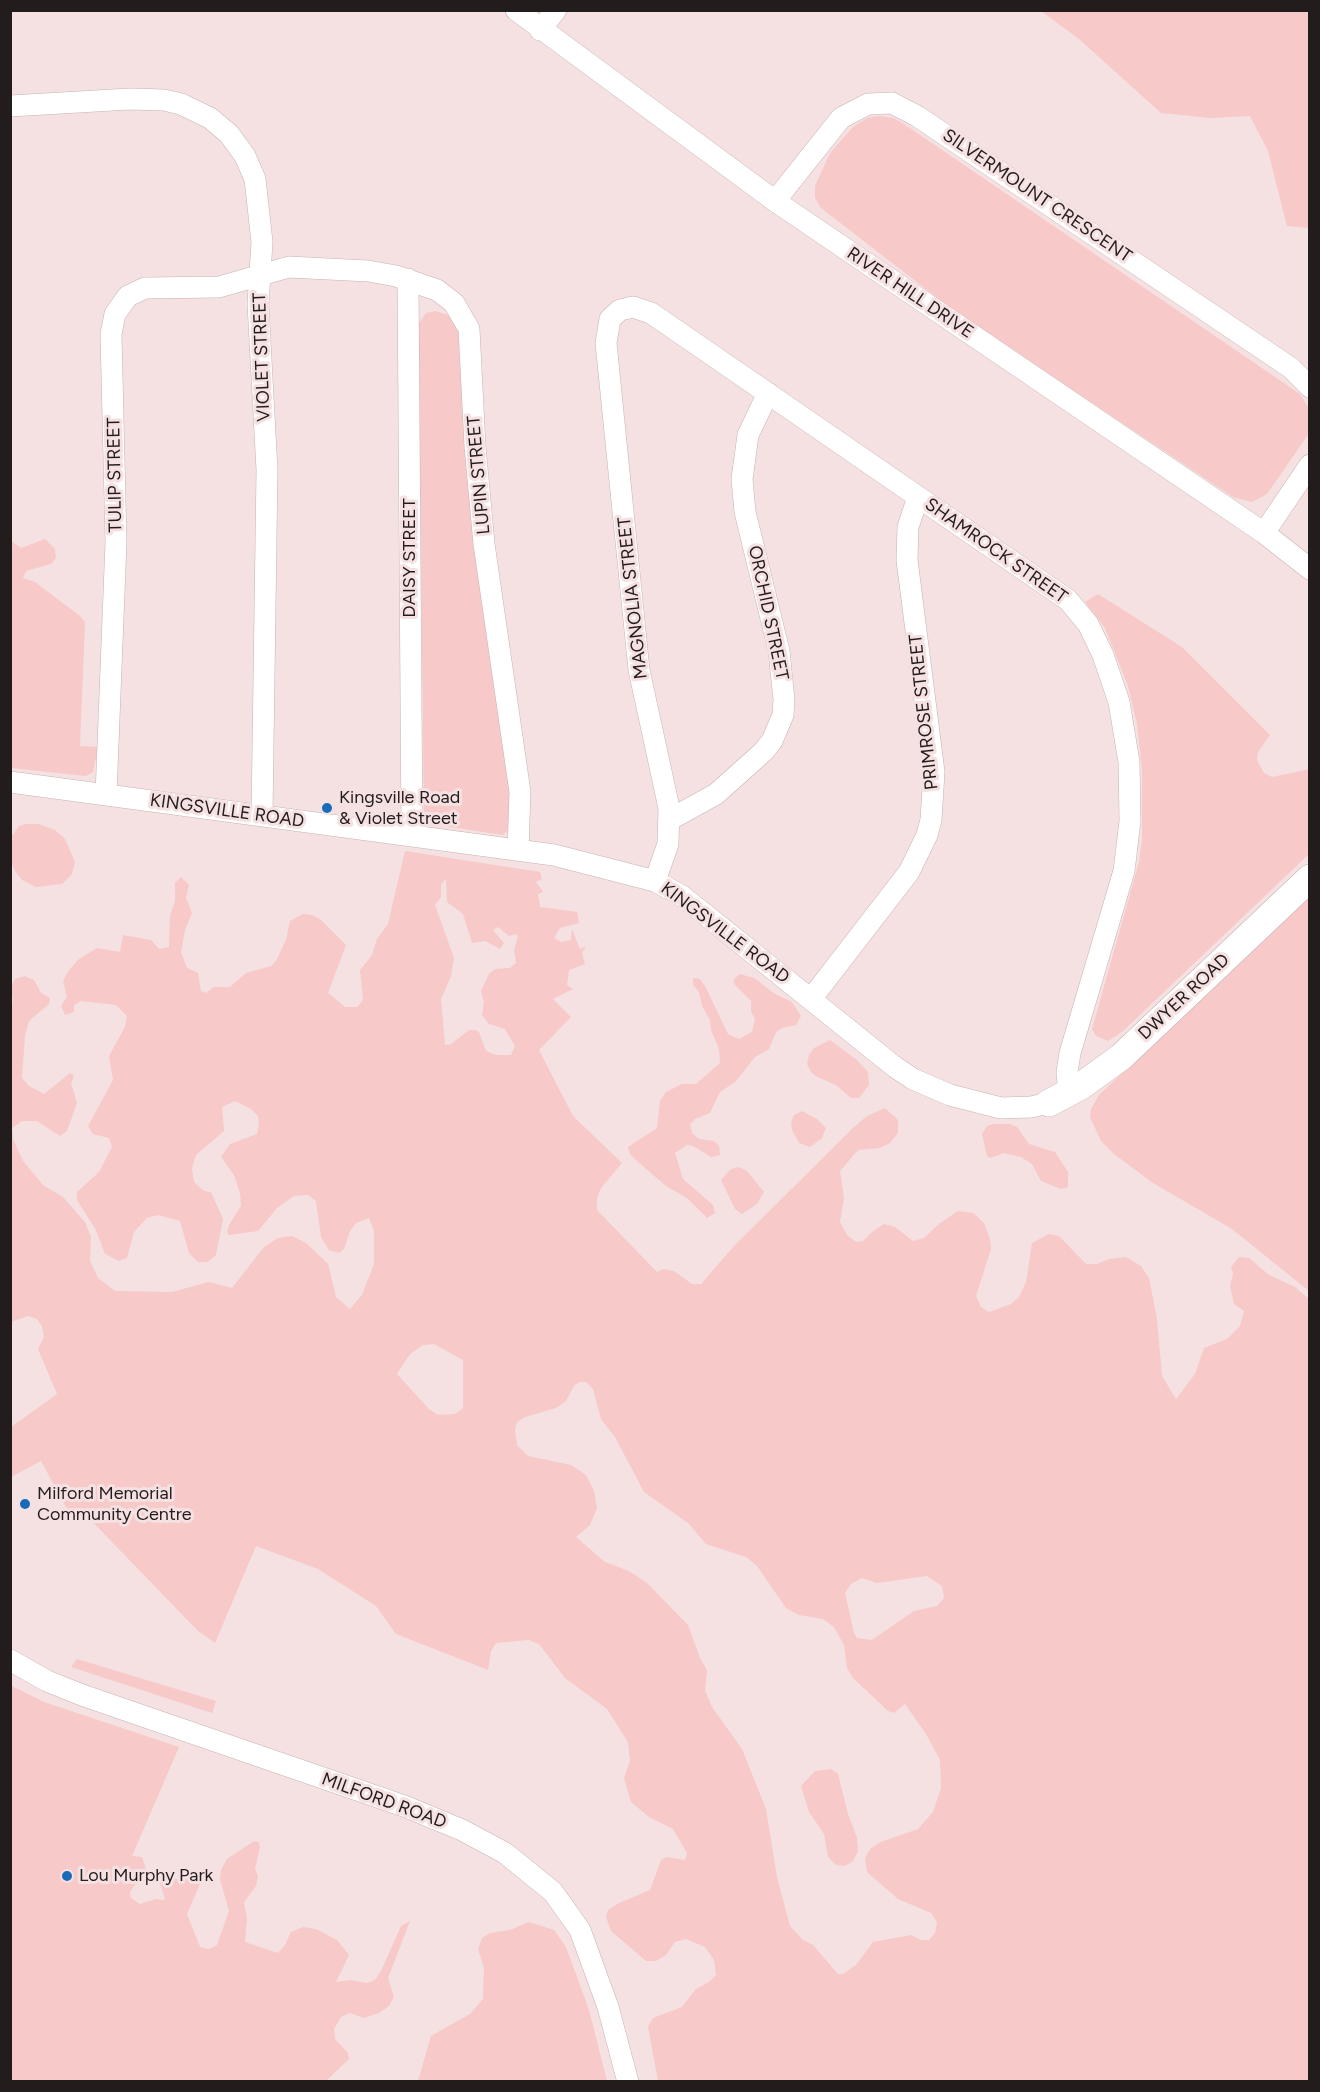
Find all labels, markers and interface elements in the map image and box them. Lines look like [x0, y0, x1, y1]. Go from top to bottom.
street label: SILVERMOUNT CRESCENT [938, 125, 1136, 267]
street label: RIVER HILL DRIVE [843, 243, 977, 343]
street label: VIOLET STREET [249, 292, 275, 422]
street label: LUPIN STREET [463, 415, 495, 535]
street label: TULIP STREET [103, 417, 127, 533]
street label: SHAMROCK STREET [921, 494, 1071, 608]
street label: DAISY STREET [399, 498, 421, 618]
street label: MAGNOLIA STREET [614, 516, 652, 680]
street label: ORCHID STREET [743, 544, 793, 682]
street label: PRIMROSE STREET [905, 633, 943, 791]
place label: Kingsville Road & Violet Street [339, 787, 460, 830]
street label: KINGSVILLE ROAD [149, 789, 305, 833]
marker: Kingsville Road & Violet Street [320, 801, 334, 815]
street label: KINGSVILLE ROAD [656, 878, 794, 988]
street label: DWYER ROAD [1134, 949, 1234, 1045]
place label: Milford Memorial Community Centre [37, 1483, 192, 1526]
marker: Milford Memorial Community Centre [18, 1497, 32, 1511]
street label: MILFORD ROAD [319, 1768, 449, 1834]
place label: Lou Murphy Park [79, 1865, 213, 1887]
marker: Lou Murphy Park [60, 1869, 74, 1883]

